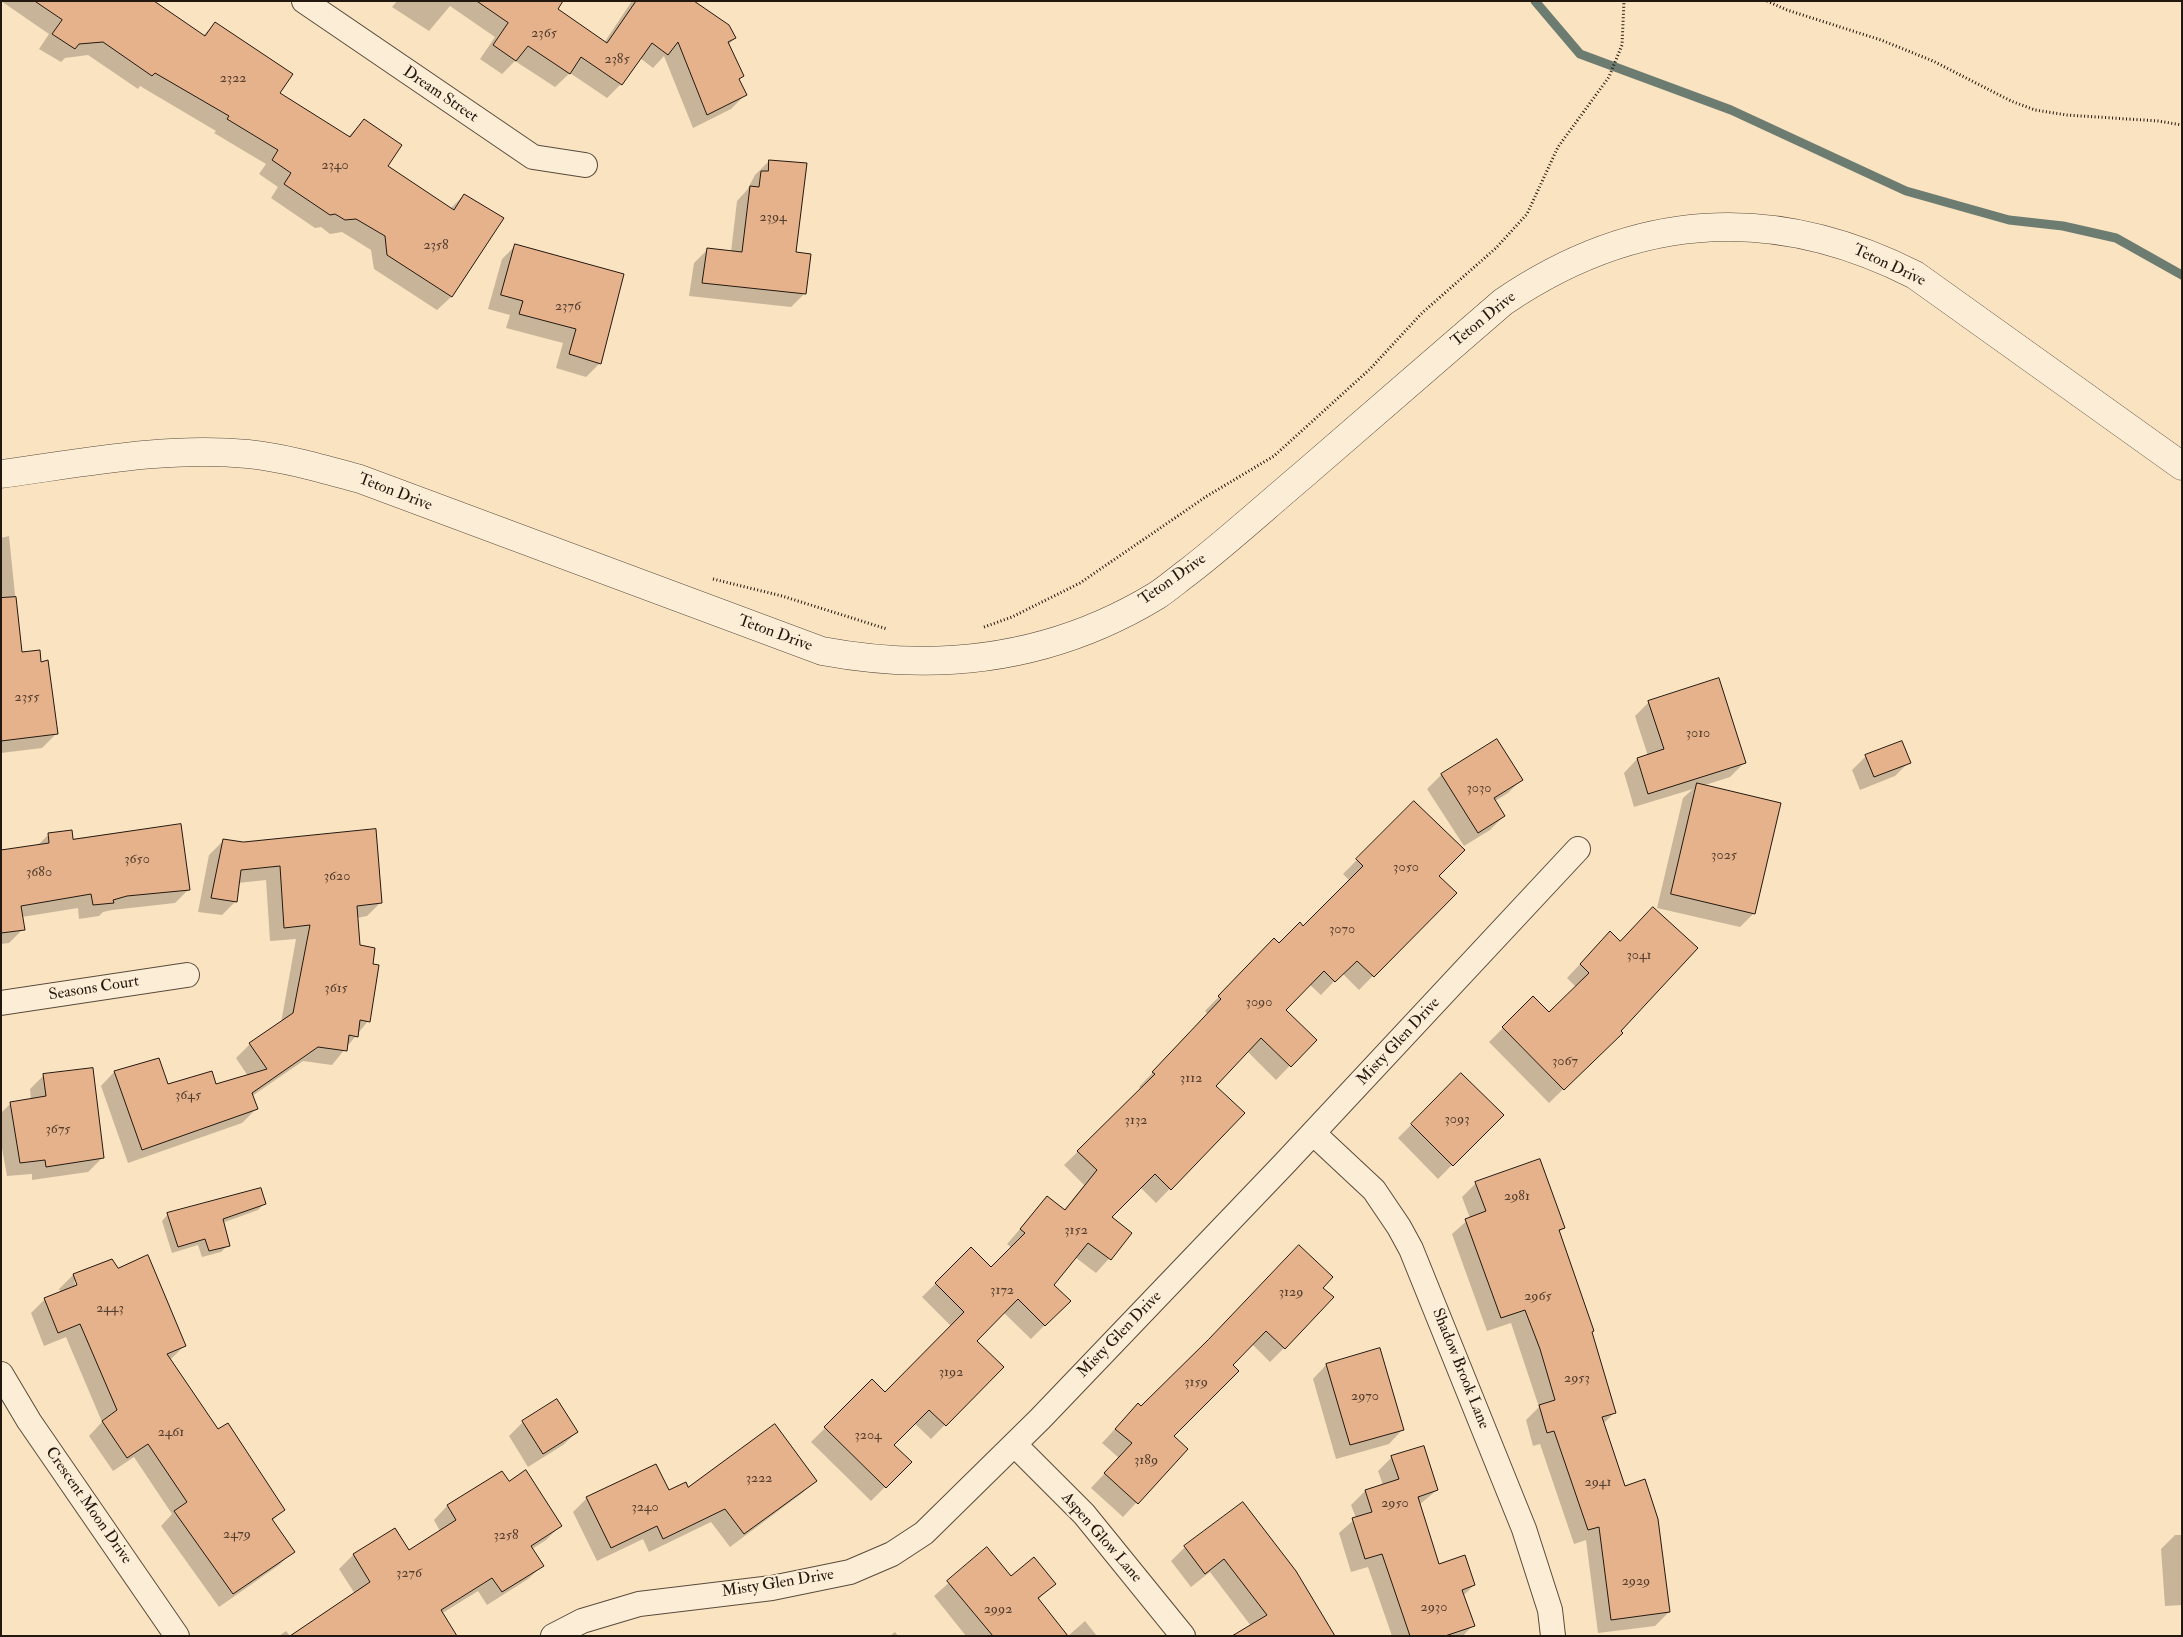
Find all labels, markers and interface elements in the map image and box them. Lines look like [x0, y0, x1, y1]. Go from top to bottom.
house number: 2365 [531, 26, 557, 42]
house number: 2385 [604, 52, 630, 68]
street label: Dream Street [399, 63, 481, 127]
house number: 2322 [220, 71, 246, 87]
house number: 2340 [321, 158, 349, 174]
house number: 2394 [759, 210, 787, 226]
house number: 2358 [423, 238, 449, 254]
street label: Teton Drive [1850, 241, 1928, 291]
street label: Teton Drive [1448, 288, 1520, 352]
house number: 2376 [555, 299, 581, 315]
street label: Teton Drive [355, 470, 435, 516]
street label: Teton Drive [1136, 550, 1210, 610]
street label: Teton Drive [735, 612, 815, 656]
house number: 2355 [15, 690, 39, 706]
house number: 3010 [1686, 726, 1710, 742]
house number: 3030 [1466, 781, 1492, 797]
house number: 3025 [1711, 848, 1737, 864]
house number: 3650 [124, 852, 150, 868]
house number: 3050 [1393, 860, 1419, 876]
house number: 3680 [26, 865, 52, 881]
house number: 3620 [324, 869, 350, 885]
house number: 3070 [1329, 922, 1355, 938]
house number: 3041 [1626, 948, 1652, 964]
street label: Seasons Court [47, 972, 141, 1006]
house number: 3615 [324, 981, 348, 997]
street label: Misty Glen Drive [1353, 994, 1445, 1090]
house number: 3090 [1246, 995, 1272, 1011]
house number: 3067 [1552, 1054, 1578, 1070]
house number: 3112 [1180, 1071, 1202, 1087]
house number: 3645 [175, 1088, 201, 1104]
house number: 3093 [1444, 1112, 1470, 1128]
house number: 3132 [1125, 1113, 1147, 1129]
house number: 3675 [45, 1122, 71, 1138]
house number: 2981 [1504, 1189, 1530, 1205]
house number: 3152 [1064, 1223, 1088, 1239]
house number: 3172 [990, 1283, 1014, 1299]
house number: 3129 [1279, 1285, 1303, 1301]
street label: Misty Glen Drive [1074, 1288, 1166, 1382]
house number: 2965 [1524, 1289, 1552, 1305]
house number: 2443 [96, 1301, 124, 1317]
street label: Shadow Brook Lane [1427, 1306, 1493, 1432]
house number: 3192 [939, 1365, 963, 1381]
house number: 2953 [1564, 1371, 1590, 1387]
house number: 3159 [1184, 1375, 1208, 1391]
house number: 2970 [1351, 1389, 1379, 1405]
house number: 2461 [158, 1425, 184, 1441]
house number: 3204 [854, 1428, 882, 1444]
street label: Crescent Moon Drive [40, 1444, 136, 1568]
house number: 3189 [1134, 1453, 1158, 1469]
house number: 3222 [746, 1471, 772, 1487]
house number: 2941 [1585, 1475, 1611, 1491]
street label: Aspen Glow Lane [1057, 1489, 1145, 1587]
house number: 2950 [1381, 1496, 1409, 1512]
house number: 3240 [631, 1500, 659, 1516]
house number: 2479 [223, 1527, 251, 1543]
house number: 3258 [493, 1528, 519, 1544]
house number: 3276 [396, 1566, 422, 1582]
street label: Misty Glen Drive [721, 1566, 835, 1602]
house number: 2929 [1622, 1574, 1650, 1590]
house number: 2930 [1421, 1600, 1447, 1616]
house number: 2992 [984, 1602, 1012, 1618]

